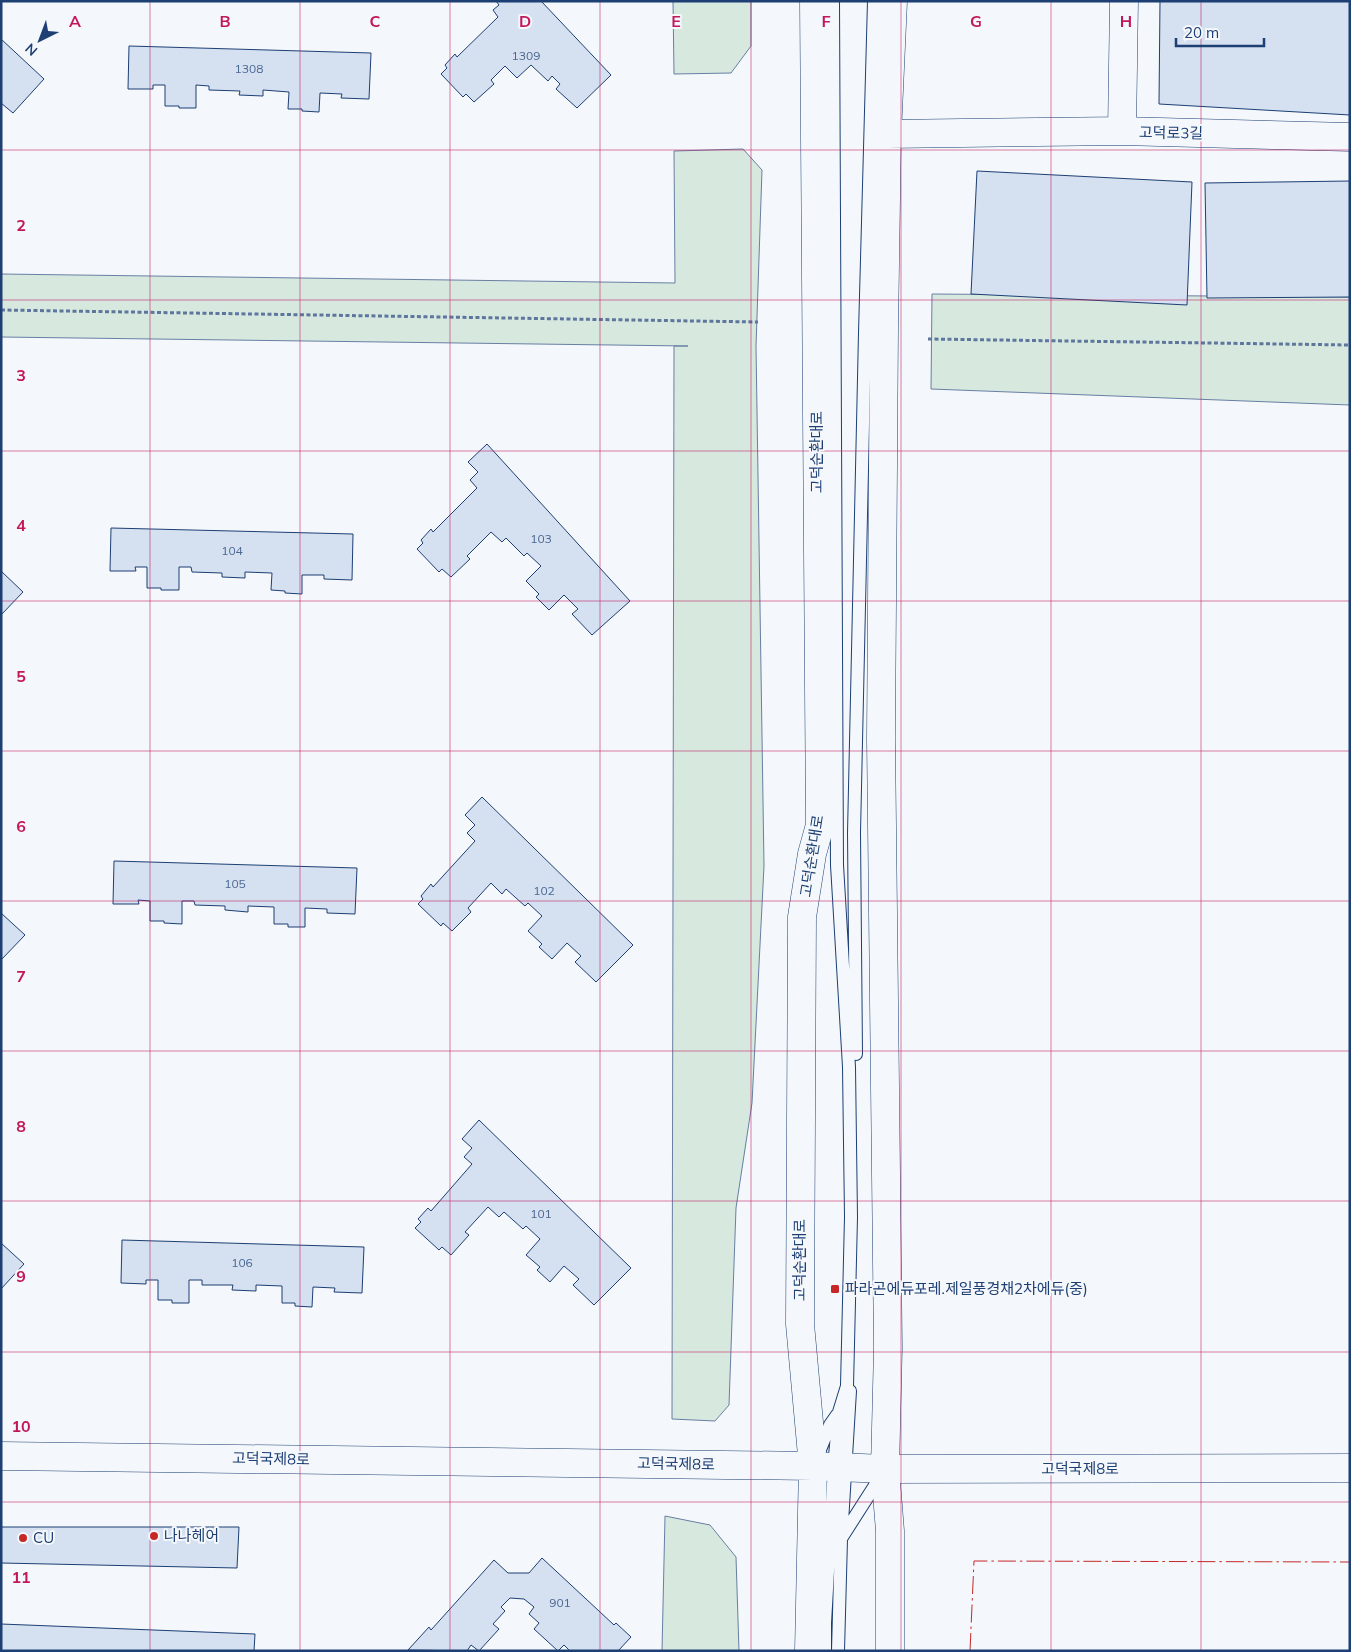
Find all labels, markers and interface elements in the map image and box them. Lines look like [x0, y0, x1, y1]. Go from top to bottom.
text: A [69, 11, 81, 31]
text: B [219, 11, 231, 31]
text: C [370, 11, 381, 31]
text: D [519, 11, 531, 31]
text: E [671, 11, 681, 31]
text: F [821, 11, 831, 31]
text: G [970, 11, 982, 31]
text: H [1120, 11, 1132, 31]
north arrow [15, 15, 65, 65]
scale bar [1176, 15, 1264, 47]
text: 20 m [1184, 23, 1219, 42]
text: N [21, 39, 41, 60]
house number: 1309 [512, 48, 540, 63]
house number: 1308 [235, 61, 263, 76]
street label: 고덕로3길 [1139, 122, 1203, 143]
text: 2 [16, 215, 26, 235]
text: 3 [16, 365, 26, 385]
street label: 고덕순환대로 [807, 411, 826, 493]
text: 4 [16, 515, 26, 535]
house number: 103 [530, 531, 552, 546]
house number: 104 [221, 543, 243, 558]
text: 5 [16, 666, 26, 686]
street label: 고덕순환대로 [796, 814, 827, 898]
text: 6 [16, 816, 26, 836]
house number: 105 [224, 876, 246, 891]
house number: 102 [533, 883, 555, 898]
text: 7 [16, 966, 26, 986]
text: 8 [16, 1116, 26, 1136]
house number: 101 [530, 1206, 552, 1221]
street label: 고덕순환대로 [790, 1219, 809, 1301]
house number: 106 [231, 1255, 253, 1270]
text: 9 [16, 1266, 26, 1286]
place label: 파라곤에듀포레.제일풍경채2차에듀(중) [845, 1279, 1088, 1298]
marker: 파라곤에듀포레.제일풍경채2차에듀(중) [829, 1283, 841, 1295]
text: 10 [11, 1416, 31, 1436]
street label: 고덕국제8로 [232, 1448, 310, 1469]
street label: 고덕국제8로 [637, 1453, 715, 1474]
street label: 고덕국제8로 [1041, 1459, 1119, 1478]
place label: 나나헤어 [164, 1526, 219, 1545]
place label: CU [33, 1528, 54, 1547]
marker: 나나헤어 [148, 1530, 160, 1542]
marker: CU [17, 1532, 29, 1544]
text: 11 [11, 1567, 31, 1587]
house number: 901 [549, 1595, 571, 1610]

